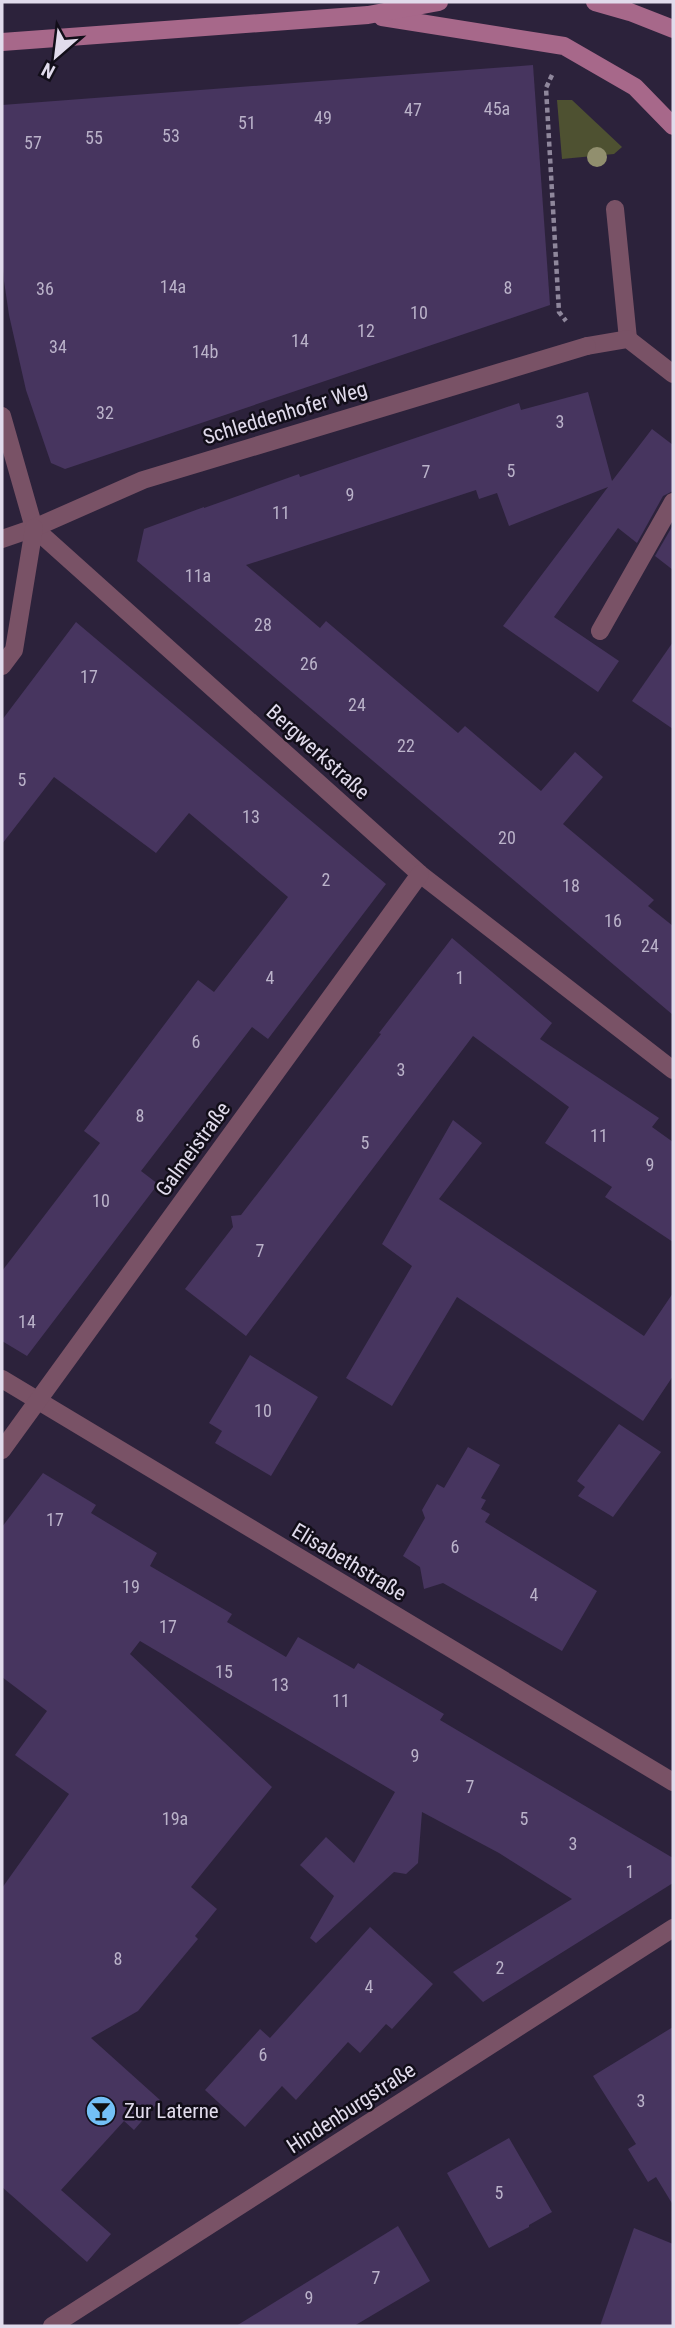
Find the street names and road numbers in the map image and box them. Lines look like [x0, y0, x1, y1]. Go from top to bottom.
street label: Schleddenhofer Weg [200, 377, 370, 449]
street label: Bergwerkstraße [262, 700, 374, 804]
street label: Galmeistraße [151, 1097, 235, 1201]
street label: Elisabethstraße [288, 1519, 411, 1606]
street label: Hindenburgstraße [282, 2058, 420, 2158]

